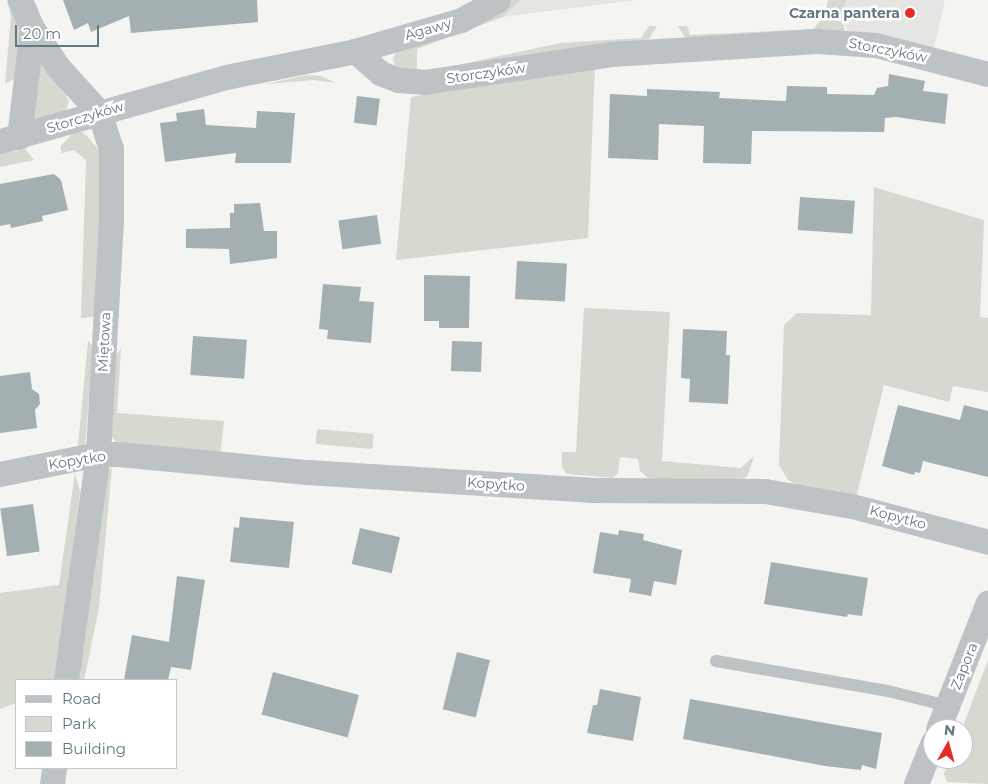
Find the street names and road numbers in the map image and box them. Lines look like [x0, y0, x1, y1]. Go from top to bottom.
street label: Agawy [403, 14, 453, 44]
street label: Storczyków [847, 34, 929, 66]
street label: Storczyków [445, 59, 527, 87]
street label: Storczyków [45, 97, 125, 137]
street label: Miętowa [94, 312, 114, 372]
street label: Kopytko [47, 447, 107, 473]
street label: Kopytko [467, 474, 525, 494]
street label: Kopytko [868, 501, 928, 533]
street label: Zapora [947, 640, 981, 692]

